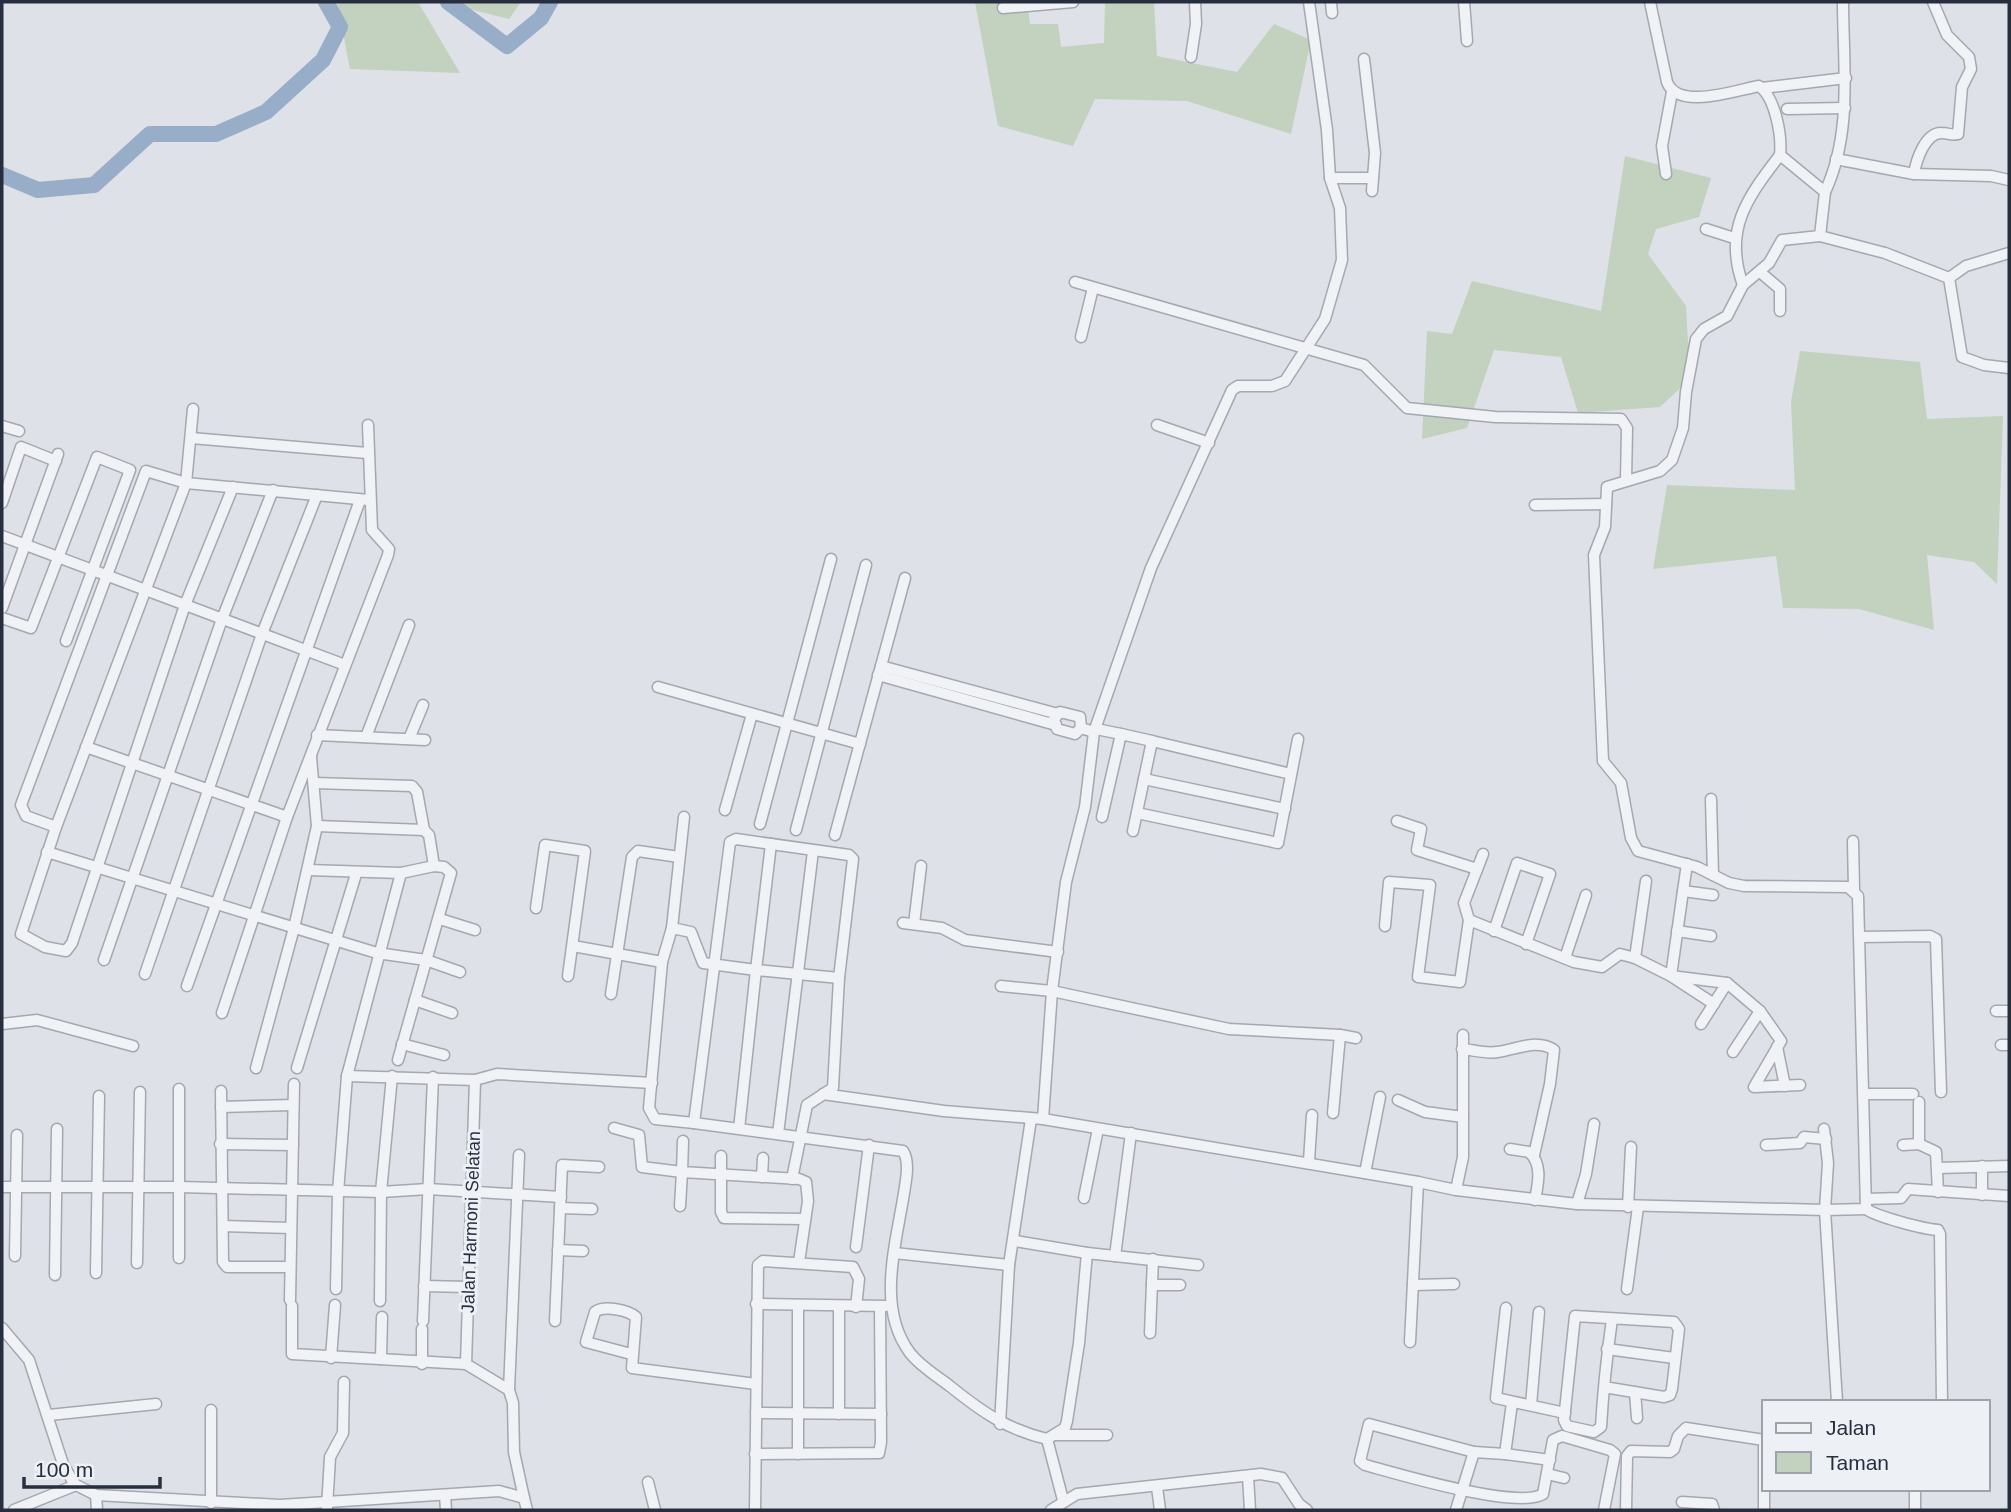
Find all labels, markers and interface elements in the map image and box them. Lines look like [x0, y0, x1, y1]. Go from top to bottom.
street label: Jalan Harmoni Selatan [458, 1131, 484, 1313]
legend [1762, 1400, 1990, 1491]
text: Jalan [1826, 1416, 1876, 1439]
scale bar [24, 1446, 161, 1490]
text: Taman [1826, 1451, 1889, 1474]
text: 100 m [35, 1458, 93, 1481]

